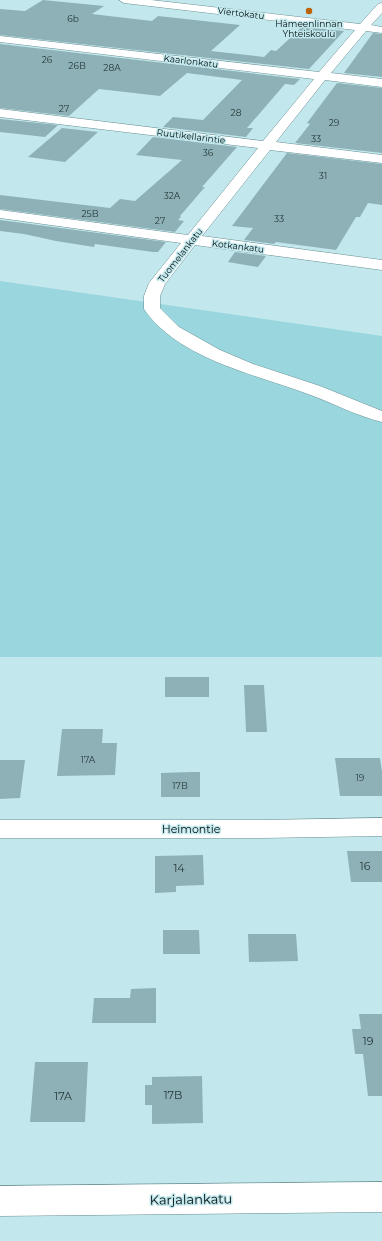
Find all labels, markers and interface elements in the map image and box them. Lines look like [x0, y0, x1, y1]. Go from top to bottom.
street label: Viertokatu [217, 5, 265, 21]
marker: Hämeenlinnan Yhteiskoulu [304, 6, 314, 16]
house number: 6b [67, 13, 79, 24]
place label: Hämeenlinnan Yhteiskoulu [275, 18, 343, 39]
street label: Kaarlonkatu [163, 52, 219, 70]
house number: 26 [42, 54, 53, 65]
house number: 26B [68, 60, 86, 71]
house number: 28A [103, 62, 121, 73]
house number: 27 [59, 103, 69, 114]
house number: 28 [231, 107, 242, 118]
house number: 29 [329, 117, 340, 128]
street label: Ruutikellarintie [156, 126, 226, 146]
house number: 33 [311, 133, 321, 144]
house number: 36 [203, 147, 214, 158]
house number: 31 [319, 170, 327, 181]
house number: 32A [164, 190, 181, 201]
house number: 25B [82, 208, 99, 219]
house number: 33 [274, 213, 284, 224]
house number: 27 [155, 215, 165, 226]
street label: Tuomelankatu [155, 226, 205, 284]
street label: Kotkankatu [211, 237, 265, 255]
house number: 17A [81, 754, 96, 765]
house number: 19 [356, 772, 365, 783]
house number: 17B [172, 780, 188, 791]
street label: Heimontie [162, 822, 221, 836]
house number: 16 [360, 859, 371, 873]
house number: 14 [173, 861, 185, 875]
house number: 19 [363, 1034, 374, 1048]
house number: 17B [164, 1088, 182, 1102]
house number: 17A [54, 1089, 72, 1103]
street label: Karjalankatu [150, 1190, 232, 1208]

